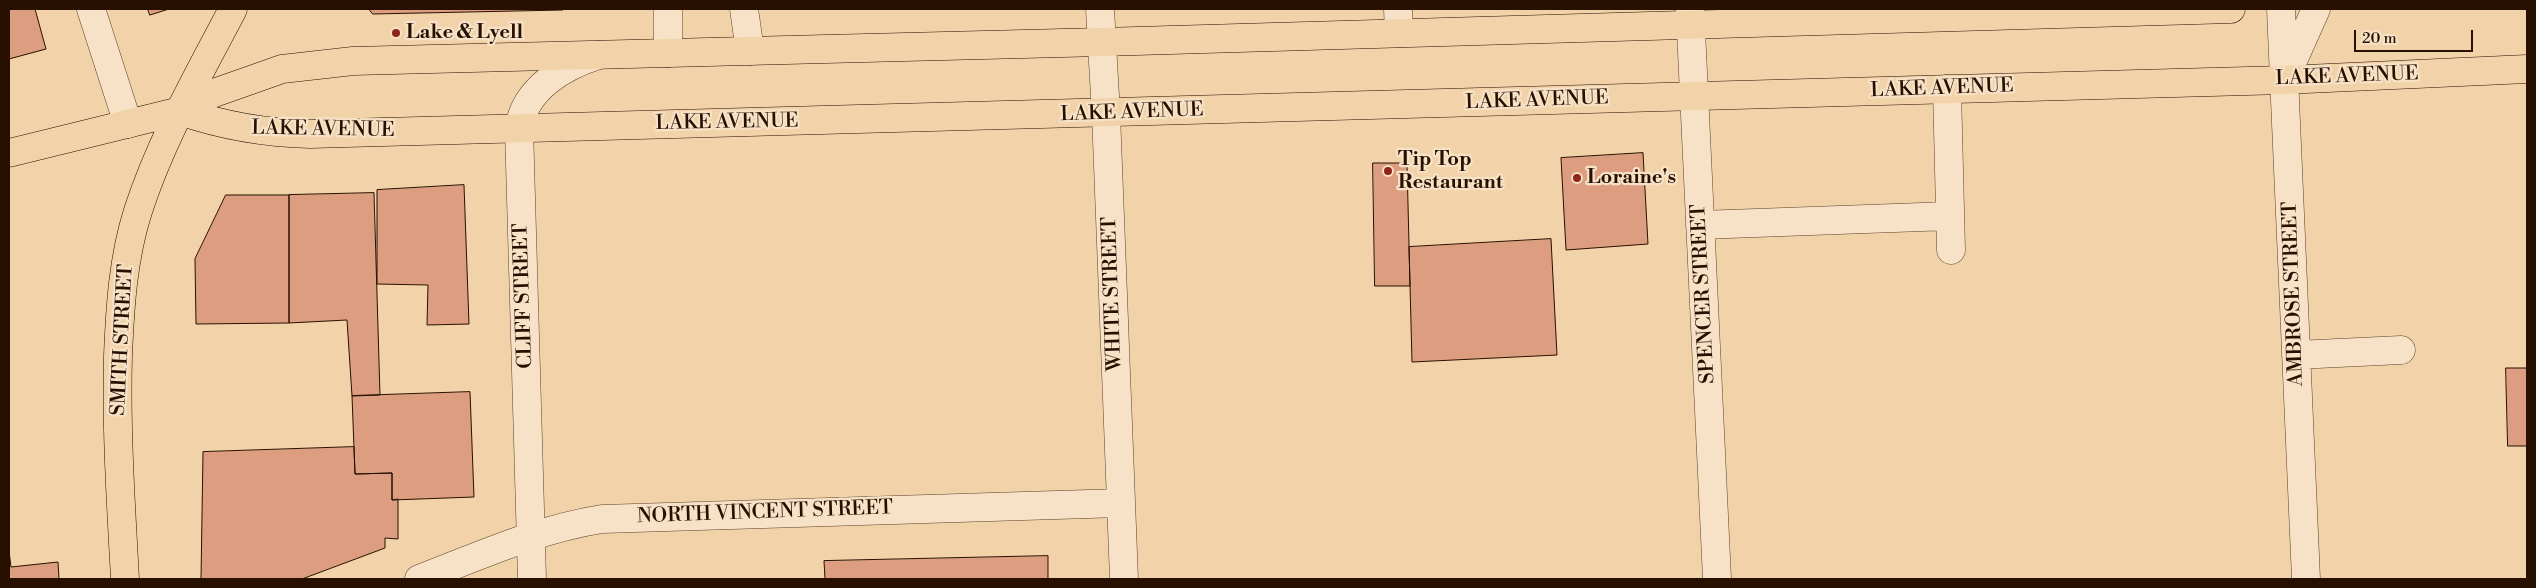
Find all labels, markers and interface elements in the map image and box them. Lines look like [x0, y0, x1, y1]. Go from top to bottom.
scale bar [2356, 20, 2475, 52]
place label: Lake & Lyell [406, 21, 523, 45]
marker: Lake & Lyell [390, 27, 402, 39]
text: 20 m [2362, 29, 2397, 48]
street label: LAKE AVENUE [2275, 63, 2419, 91]
street label: LAKE AVENUE [1870, 75, 2014, 103]
street label: LAKE AVENUE [1465, 87, 1609, 115]
street label: LAKE AVENUE [1060, 99, 1204, 127]
street label: LAKE AVENUE [655, 110, 799, 136]
street label: LAKE AVENUE [251, 117, 395, 143]
place label: Tip Top Restaurant [1398, 148, 1503, 195]
marker: Tip Top Restaurant [1382, 165, 1394, 177]
place label: Loraine's [1587, 166, 1676, 190]
marker: Loraine's [1571, 172, 1583, 184]
street label: AMBROSE STREET [2279, 201, 2309, 387]
street label: SPENCER STREET [1687, 204, 1721, 384]
street label: WHITE STREET [1098, 216, 1128, 372]
street label: CLIFF STREET [509, 223, 539, 369]
street label: SMITH STREET [107, 264, 139, 416]
street label: NORTH VINCENT STREET [637, 497, 893, 529]

